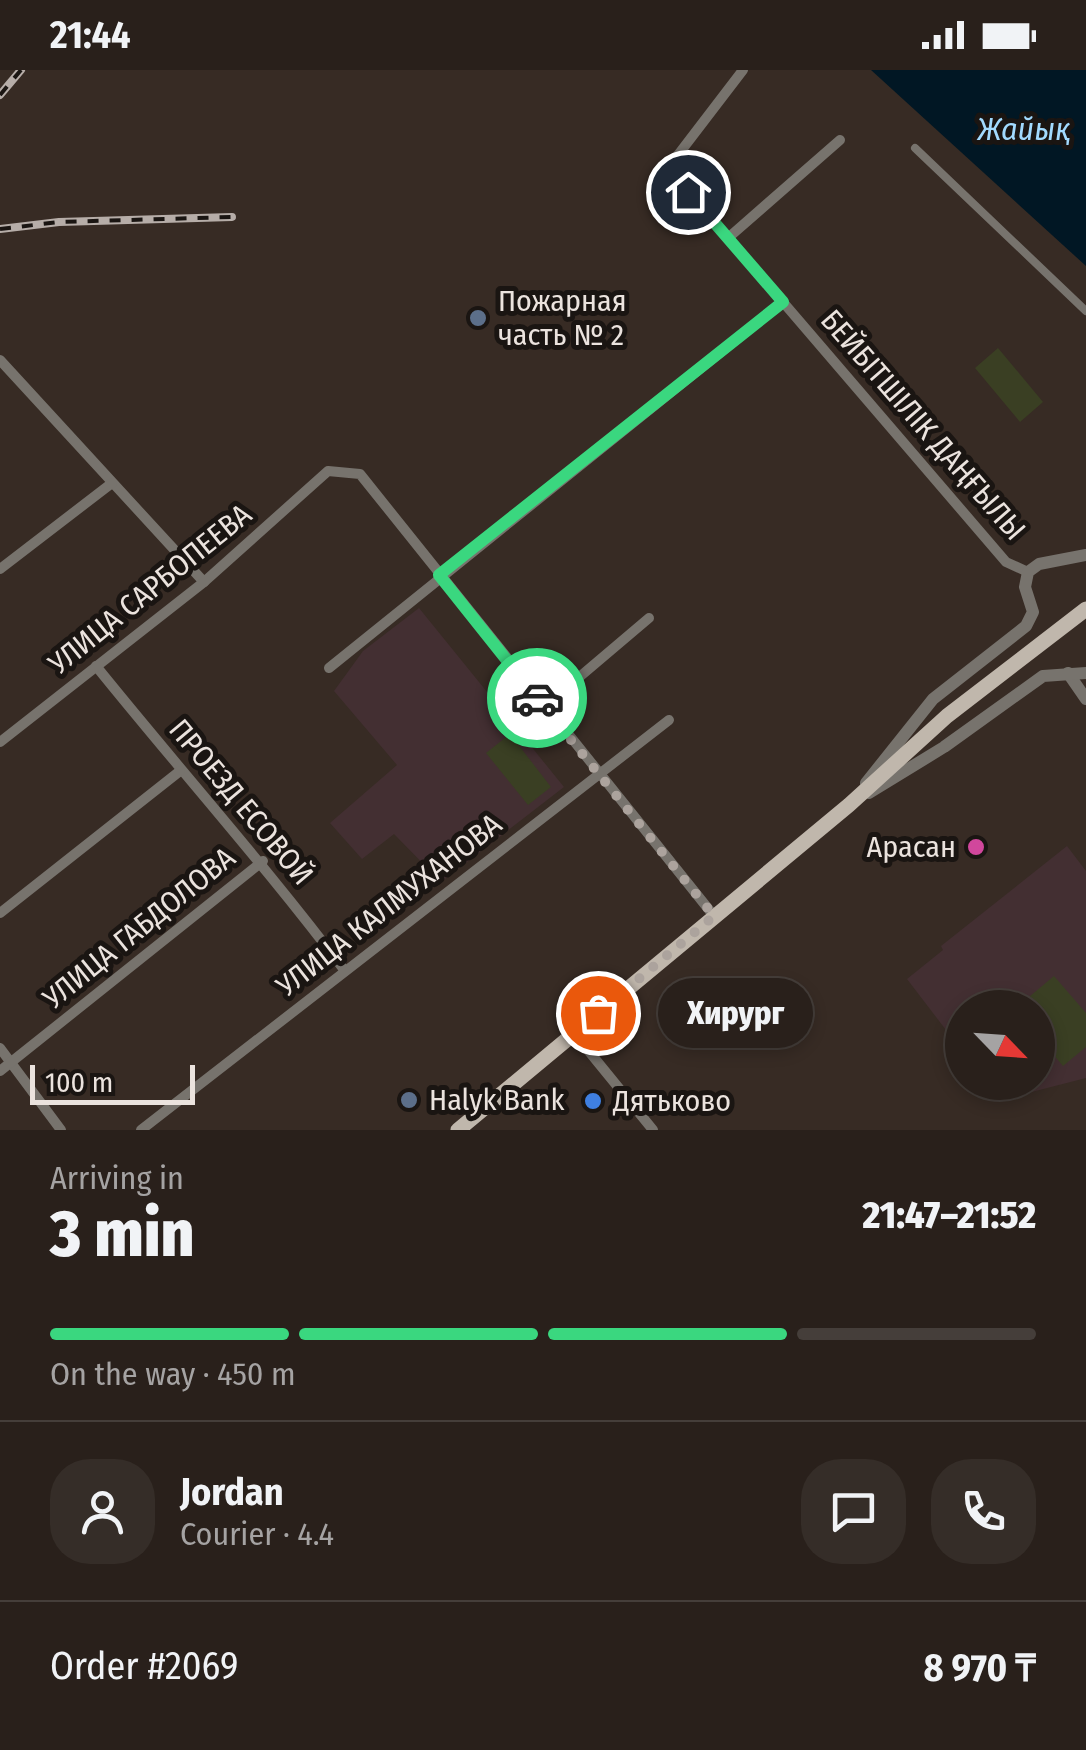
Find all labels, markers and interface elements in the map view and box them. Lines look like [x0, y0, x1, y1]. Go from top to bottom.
text: 21:44 [50, 12, 131, 58]
water label: Жайық [976, 110, 1071, 148]
pin [646, 150, 731, 235]
icon: home [661, 165, 716, 220]
place label: Пожарная часть № 2 [498, 283, 627, 353]
street label: БЕЙБІТШІЛІК ДАҢҒЫЛЫ [813, 302, 1033, 548]
marker: Пожарная часть № 2 [467, 307, 489, 329]
street label: УЛИЦА САРБОПЕЕВА [41, 496, 259, 682]
courier [487, 648, 587, 748]
icon: car [510, 671, 565, 726]
street label: ПРОЕЗД ЕСОВОЙ [161, 712, 321, 892]
street label: УЛИЦА КАЛМУХАНОВА [269, 806, 509, 1005]
place label: Арасан [867, 829, 956, 865]
marker: Арасан [965, 836, 987, 858]
street label: УЛИЦА ГАБДОЛОВА [35, 839, 242, 1017]
pin [556, 971, 641, 1056]
callout: Хирург [658, 978, 813, 1048]
icon: bag [571, 986, 626, 1041]
north arrow [945, 990, 1055, 1100]
map controls [945, 990, 1055, 1100]
text: Хирург [687, 994, 784, 1032]
scale bar [30, 1060, 195, 1104]
text: 100 m [45, 1066, 113, 1099]
place label: Halyk Bank [429, 1082, 565, 1118]
place label: Дятьково [612, 1083, 731, 1119]
marker: Halyk Bank [398, 1089, 420, 1111]
marker: Дятьково [582, 1090, 604, 1112]
text: Arriving in [50, 1159, 184, 1197]
text: 21:47–21:52 [862, 1192, 1036, 1238]
text: 3 min [50, 1195, 195, 1273]
text: On the way · 450 m [50, 1355, 296, 1393]
button: person [50, 1459, 155, 1564]
button: chat [801, 1459, 906, 1564]
button: phone [931, 1459, 1036, 1564]
text: Jordan [180, 1469, 284, 1515]
text: Courier · 4.4 [180, 1515, 334, 1553]
text: Order #2069 [50, 1643, 238, 1689]
text: 8 970 ₸ [924, 1645, 1036, 1691]

